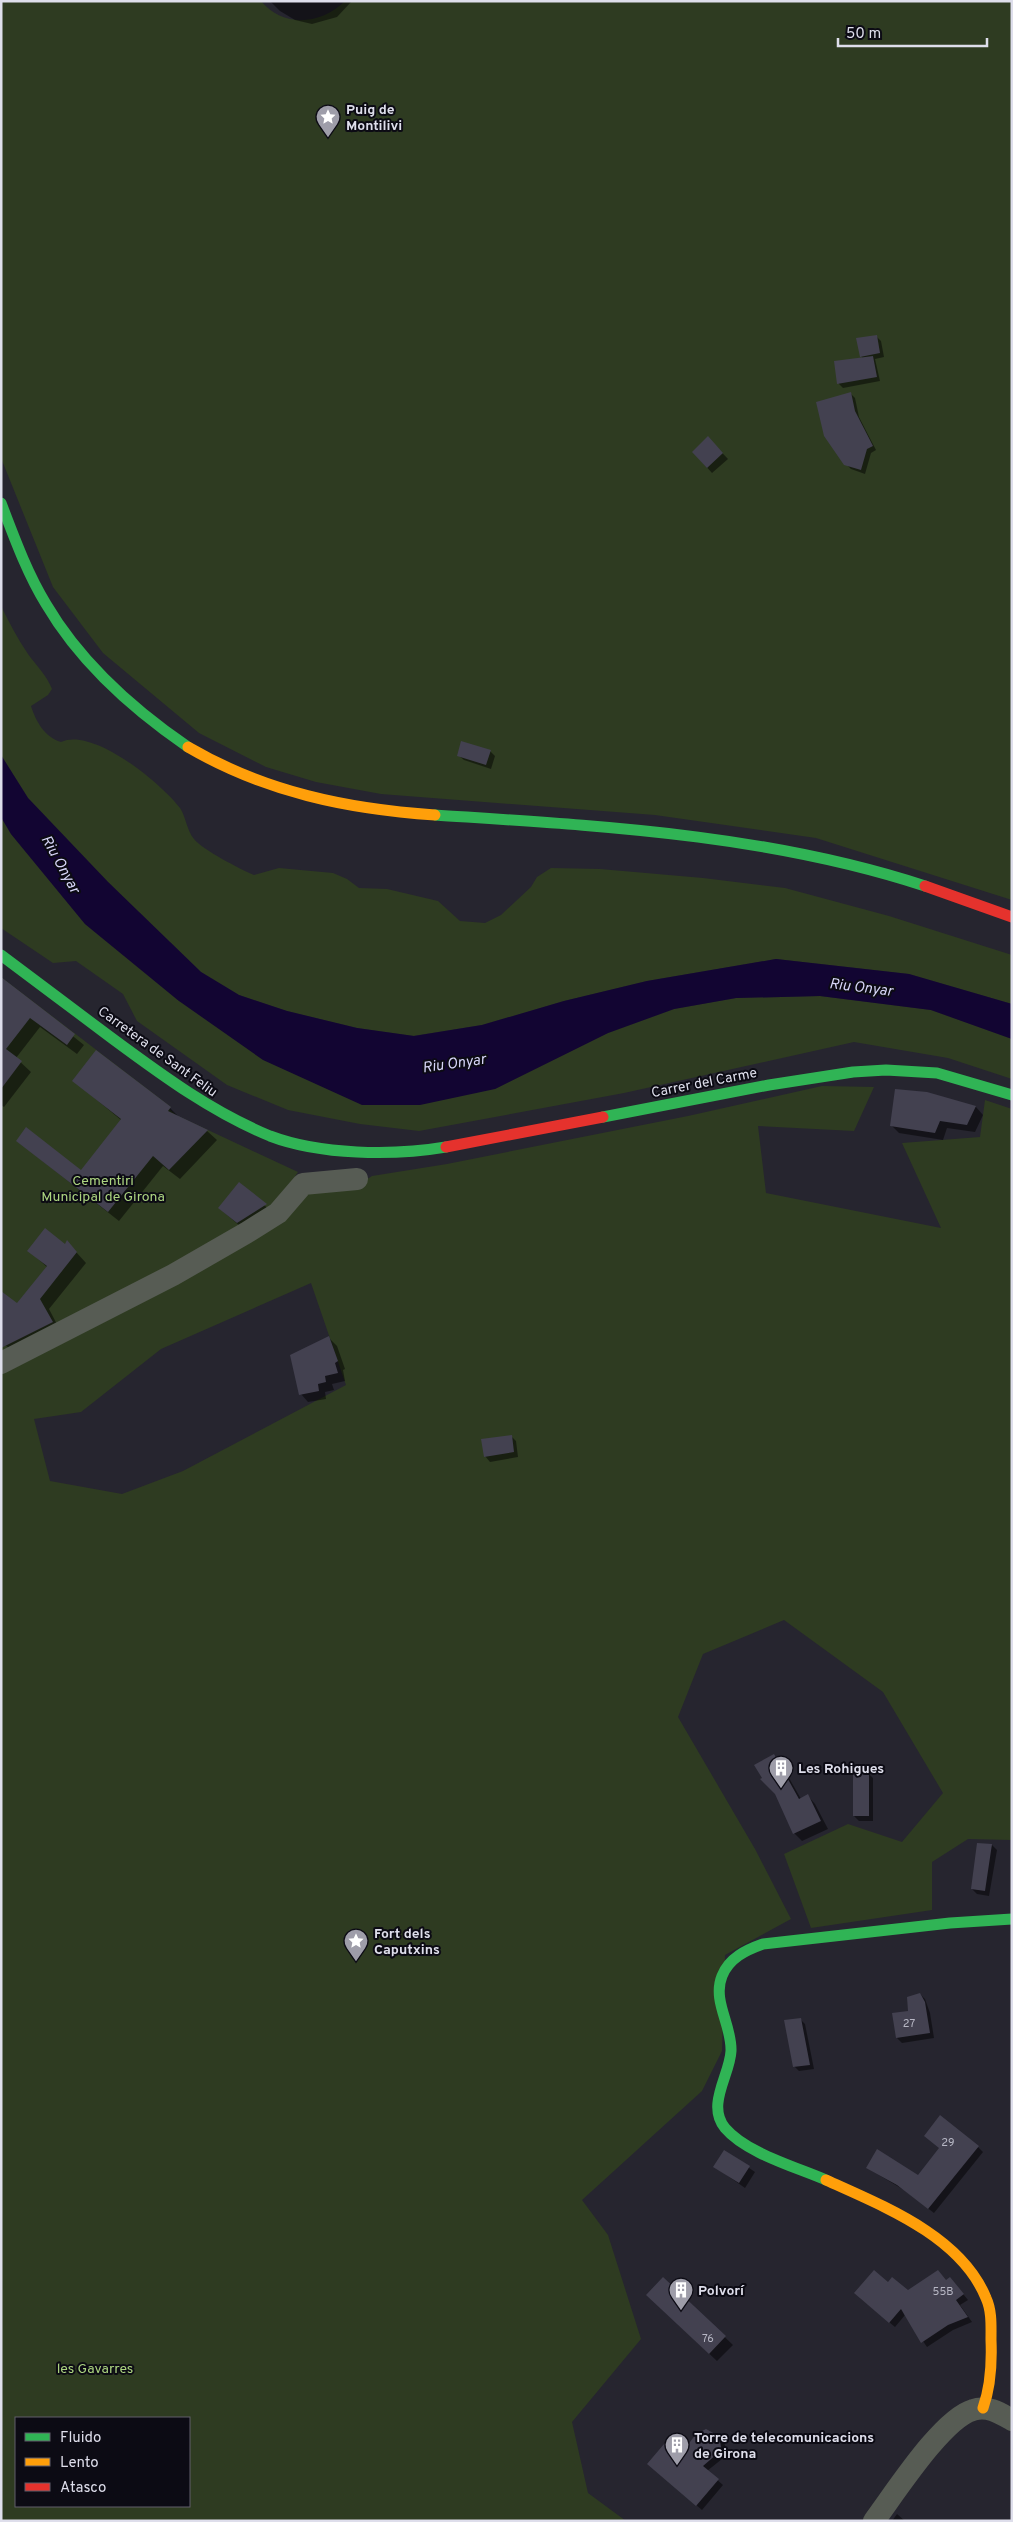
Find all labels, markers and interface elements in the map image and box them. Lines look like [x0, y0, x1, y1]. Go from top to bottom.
scale bar [838, 15, 987, 47]
text: 50 m [846, 25, 881, 44]
place label: Puig de Montilivi [346, 102, 402, 135]
place icon: Puig de Montilivi [315, 104, 341, 138]
water label: Riu Onyar [36, 832, 84, 898]
water label: Riu Onyar [828, 975, 895, 1002]
street label: Carretera de Sant Feliu [94, 1003, 220, 1101]
water label: Riu Onyar [421, 1050, 488, 1078]
street label: Carrer del Carme [650, 1065, 759, 1102]
park label: Cementiri Municipal de Girona [41, 1173, 165, 1206]
building icon: Les Rohigues [768, 1755, 794, 1789]
place label: Les Rohigues [798, 1761, 884, 1778]
place label: Fort dels Caputxins [374, 1926, 440, 1959]
place icon: Fort dels Caputxins [343, 1928, 369, 1962]
house number: 27 [903, 2017, 915, 2031]
house number: 29 [941, 2136, 955, 2150]
building icon: Polvorí [668, 2277, 694, 2311]
place label: Polvorí [698, 2283, 745, 2300]
house number: 55B [933, 2285, 953, 2299]
house number: 76 [702, 2332, 714, 2346]
park label: les Gavarres [57, 2361, 133, 2378]
legend [15, 2417, 190, 2507]
text: Fluido [60, 2429, 101, 2448]
place label: Torre de telecomunicacions de Girona [694, 2430, 874, 2463]
building icon: Torre de telecomunicacions de Girona [664, 2432, 690, 2466]
text: Lento [60, 2454, 99, 2473]
text: Atasco [60, 2479, 106, 2498]

